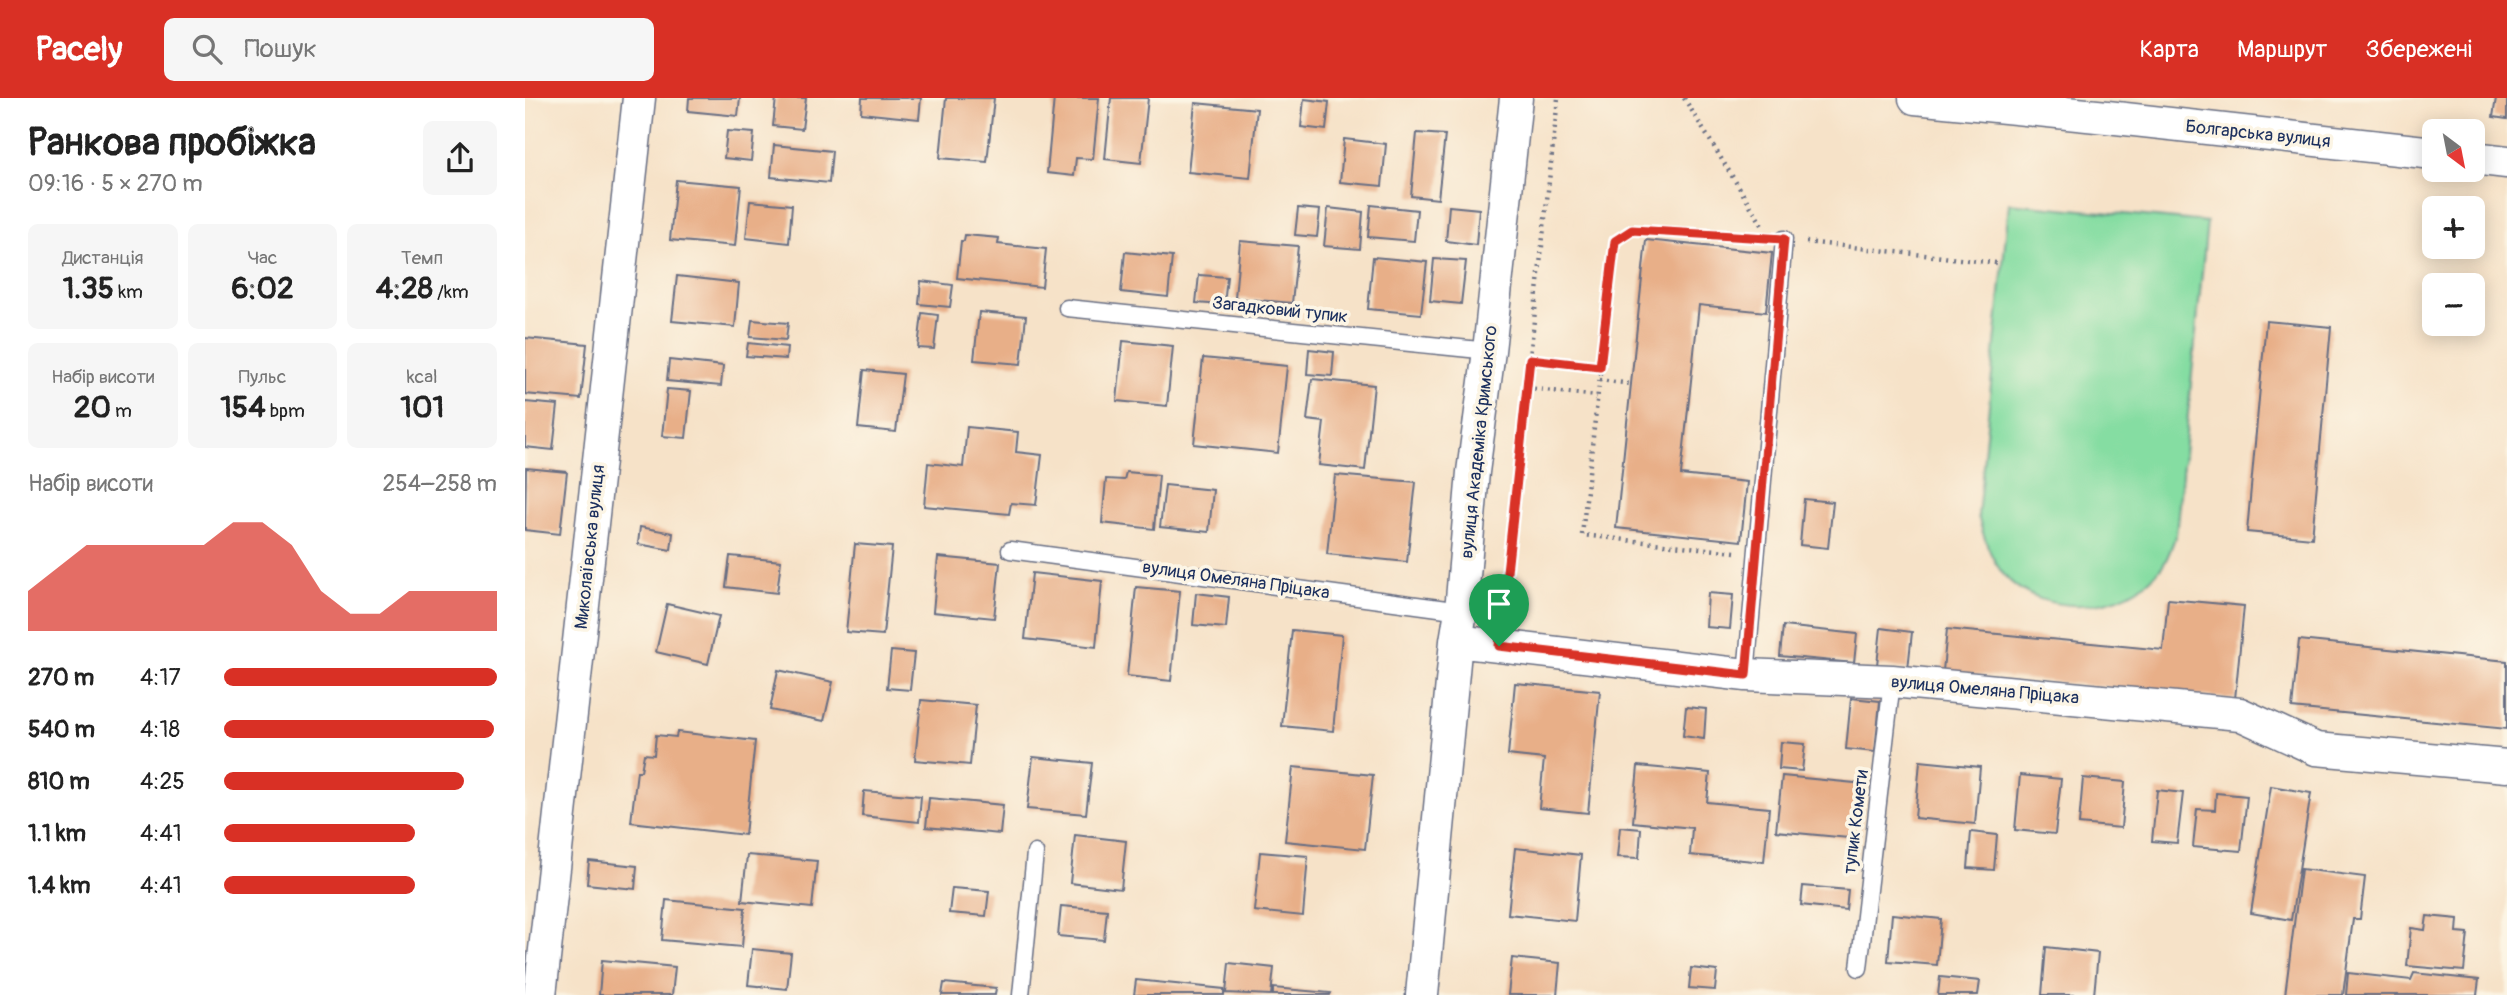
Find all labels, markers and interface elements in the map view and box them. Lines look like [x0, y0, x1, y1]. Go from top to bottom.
search box [164, 18, 654, 81]
text: Pacely [35, 29, 122, 70]
icon: search [188, 30, 226, 68]
text: Пошук [244, 33, 317, 65]
text: Карта [2140, 35, 2199, 64]
text: Маршрут [2237, 35, 2327, 64]
text: Збережені [2365, 35, 2472, 64]
street label: Болгарська вулиця [2184, 115, 2332, 153]
text: Ранкова пробіжка [28, 119, 316, 167]
north arrow [2422, 119, 2485, 182]
map controls [2422, 119, 2485, 336]
button: share [423, 121, 497, 195]
text: 09:16 · 5 × 270 m [28, 169, 203, 198]
button: + [2422, 196, 2485, 259]
text: Дистанція [62, 246, 143, 270]
text: Час [248, 246, 277, 270]
text: Темп [401, 246, 443, 270]
text: 1.35 [63, 270, 114, 307]
text: 6:02 [231, 270, 294, 307]
text: 4:28 [376, 270, 433, 307]
button: − [2422, 273, 2485, 336]
text: km [114, 280, 143, 304]
text: /km [433, 280, 469, 304]
street label: Загадковий тупик [1211, 291, 1349, 329]
street label: вулиця Академіка Кримського [1455, 324, 1503, 560]
text: Набір висоти [51, 365, 154, 389]
text: Пульс [239, 365, 286, 389]
text: kcal [407, 365, 438, 389]
text: 20 [74, 389, 111, 426]
text: 154 [220, 389, 266, 426]
text: 101 [400, 389, 444, 426]
text: m [111, 399, 132, 423]
text: bpm [266, 399, 305, 423]
street label: Миколаївська вулиця [570, 464, 610, 630]
text: Набір висоти [28, 469, 153, 498]
text: 254–258 m [382, 469, 497, 498]
street label: вулиця Омеляна Пріцака [1141, 555, 1331, 605]
pin [1469, 574, 1529, 646]
icon: arrive [1480, 585, 1518, 623]
text: 270 m [28, 663, 94, 692]
text: 4:17 [140, 663, 181, 692]
street label: вулиця Омеляна Пріцака [1890, 670, 2080, 710]
text: 540 m [28, 715, 95, 744]
text: 4:18 [140, 715, 180, 744]
text: 810 m [28, 767, 90, 796]
text: 4:25 [140, 767, 185, 796]
street label: тупик Комети [1838, 769, 1874, 875]
text: 1.1 km [28, 819, 86, 848]
text: 4:41 [140, 819, 182, 848]
text: 1.4 km [28, 871, 90, 900]
text: 4:41 [140, 871, 182, 900]

